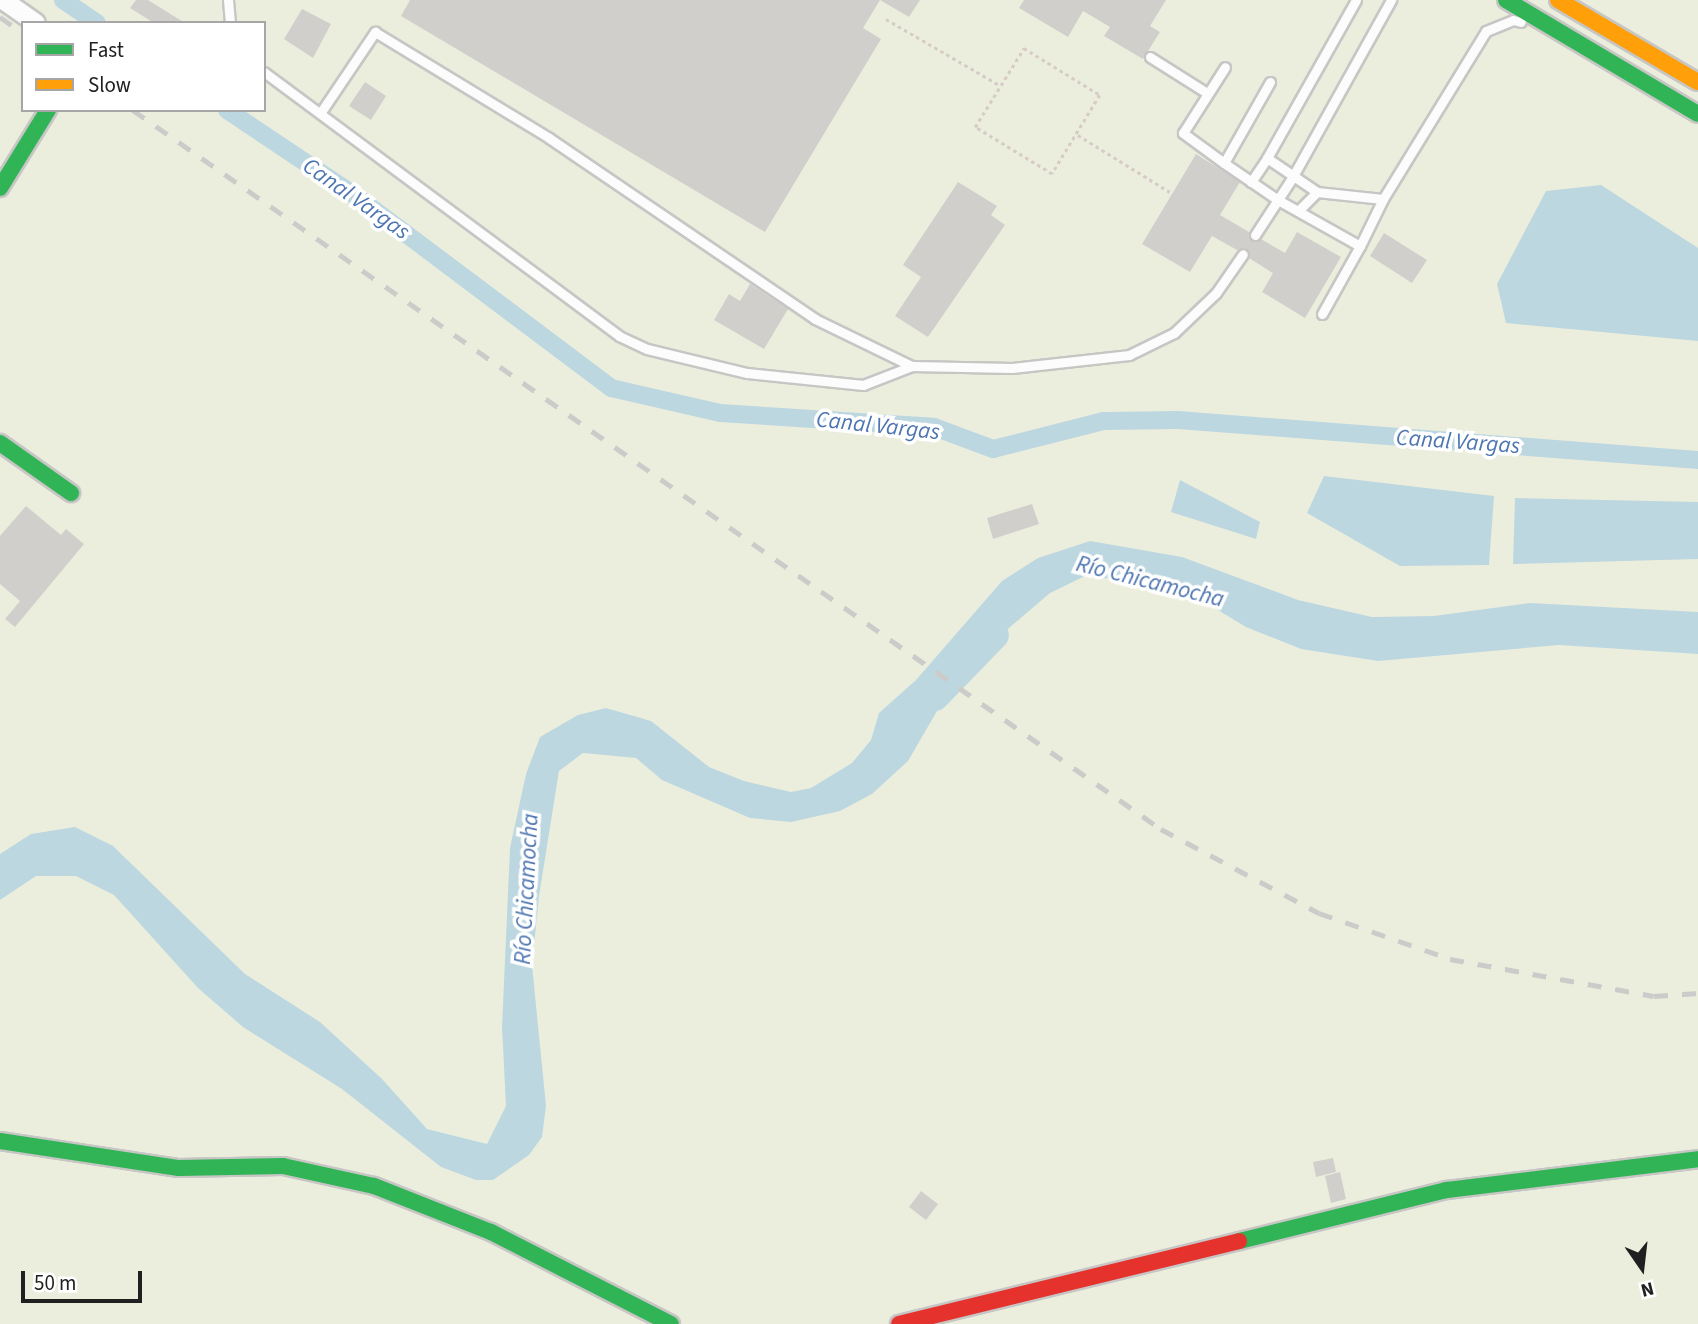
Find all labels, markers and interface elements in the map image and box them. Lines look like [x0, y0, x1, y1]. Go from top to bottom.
legend [21, 21, 266, 112]
text: Fast [88, 35, 124, 65]
text: Slow [88, 70, 131, 100]
water label: Canal Vargas [297, 152, 415, 246]
water label: Canal Vargas [815, 406, 941, 446]
water label: Canal Vargas [1395, 424, 1521, 460]
water label: Río Chicamocha [1073, 550, 1227, 614]
water label: Río Chicamocha [509, 813, 545, 965]
north arrow [1607, 1233, 1677, 1303]
scale bar [24, 1258, 145, 1302]
text: 50 m [34, 1268, 76, 1298]
text: N [1638, 1274, 1657, 1303]

